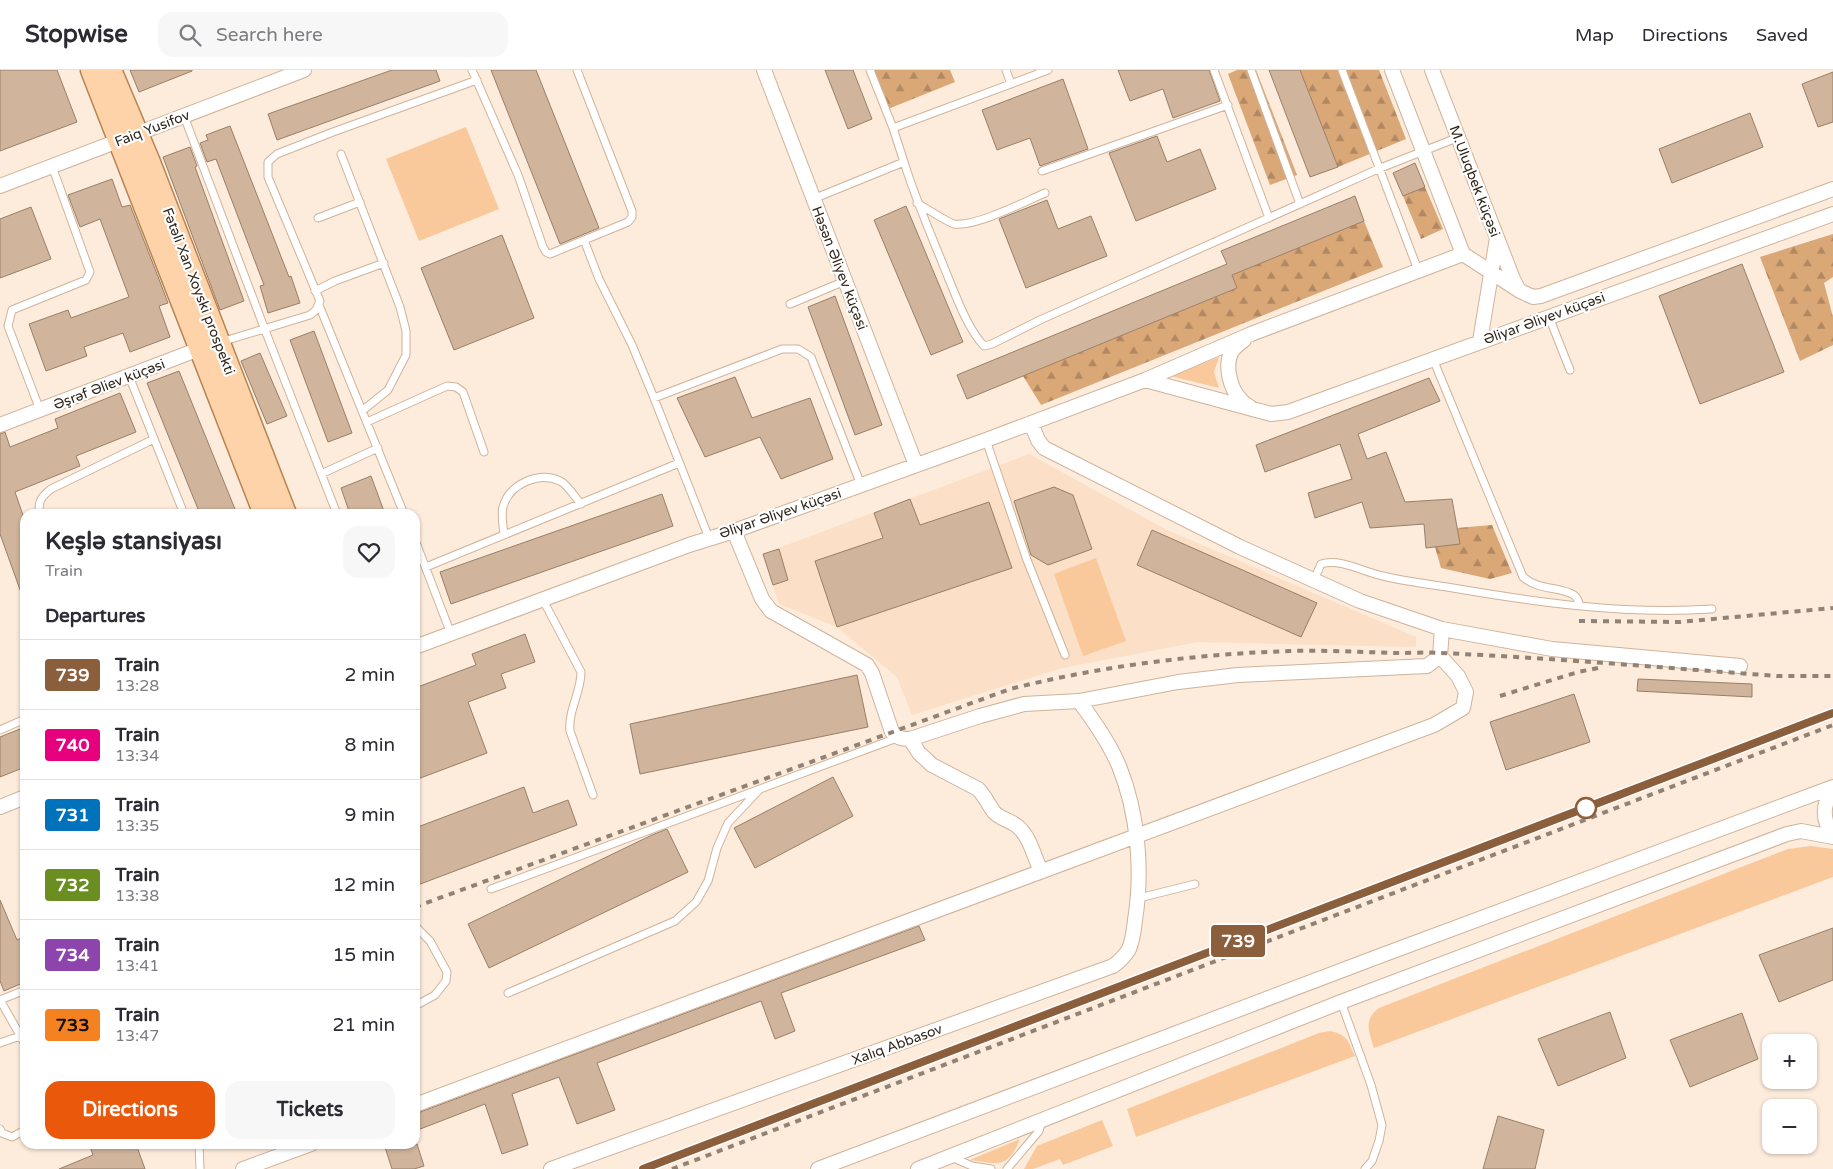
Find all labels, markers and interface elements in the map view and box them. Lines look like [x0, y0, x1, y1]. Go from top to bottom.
search box [158, 12, 508, 57]
text: Stopwise [25, 20, 128, 49]
icon: search [176, 21, 204, 49]
text: Search here [216, 24, 323, 46]
text: Map [1575, 24, 1614, 46]
text: Directions [1642, 24, 1728, 46]
text: Saved [1756, 24, 1808, 46]
street label: Faiq Yusifov [112, 106, 193, 151]
street label: M.Uluqbek küçəsi [1445, 123, 1504, 239]
street label: Həsən Əliyev küçəsi [808, 204, 871, 332]
street label: Fətəli Xan Xoyski prospekti [159, 205, 238, 377]
street label: Əliyar Əliyev küçəsi [1481, 289, 1607, 348]
street label: Əşrəf Əliev küçəsi [51, 355, 167, 414]
street label: Əliyar Əliyev küçəsi [717, 485, 844, 542]
button: heart [343, 526, 395, 578]
text: Keşlə stansiyası [45, 527, 222, 556]
text: Train [45, 561, 83, 581]
text: Departures [45, 605, 145, 627]
text: Train [115, 654, 160, 676]
text: 739 [56, 664, 89, 686]
text: 2 min [344, 664, 395, 686]
text: 13:28 [115, 676, 159, 696]
text: Train [115, 724, 160, 746]
text: 740 [56, 734, 89, 756]
text: 8 min [344, 734, 395, 756]
text: 13:34 [115, 746, 159, 766]
text: Train [115, 794, 160, 816]
unlabelled marker [1575, 797, 1597, 819]
text: 731 [56, 804, 89, 826]
text: 9 min [344, 804, 395, 826]
text: 13:35 [115, 816, 159, 836]
text: Train [115, 864, 160, 886]
text: 732 [56, 874, 89, 896]
text: 12 min [332, 874, 395, 896]
text: 13:38 [115, 886, 159, 906]
line badge: 739 [1209, 925, 1267, 957]
text: 739 [1221, 930, 1255, 952]
text: Train [115, 934, 160, 956]
text: 734 [56, 944, 89, 966]
text: 15 min [332, 944, 395, 966]
text: 13:41 [115, 956, 159, 976]
text: Train [115, 1004, 160, 1026]
text: 733 [56, 1014, 89, 1036]
text: 21 min [332, 1014, 395, 1036]
street label: Xalıq Abbasov [850, 1020, 945, 1069]
text: 13:47 [115, 1026, 159, 1046]
map controls [1762, 1034, 1817, 1154]
button: + [1762, 1034, 1817, 1089]
button: Directions [45, 1081, 215, 1139]
button: Tickets [225, 1081, 395, 1139]
button: − [1762, 1099, 1817, 1154]

